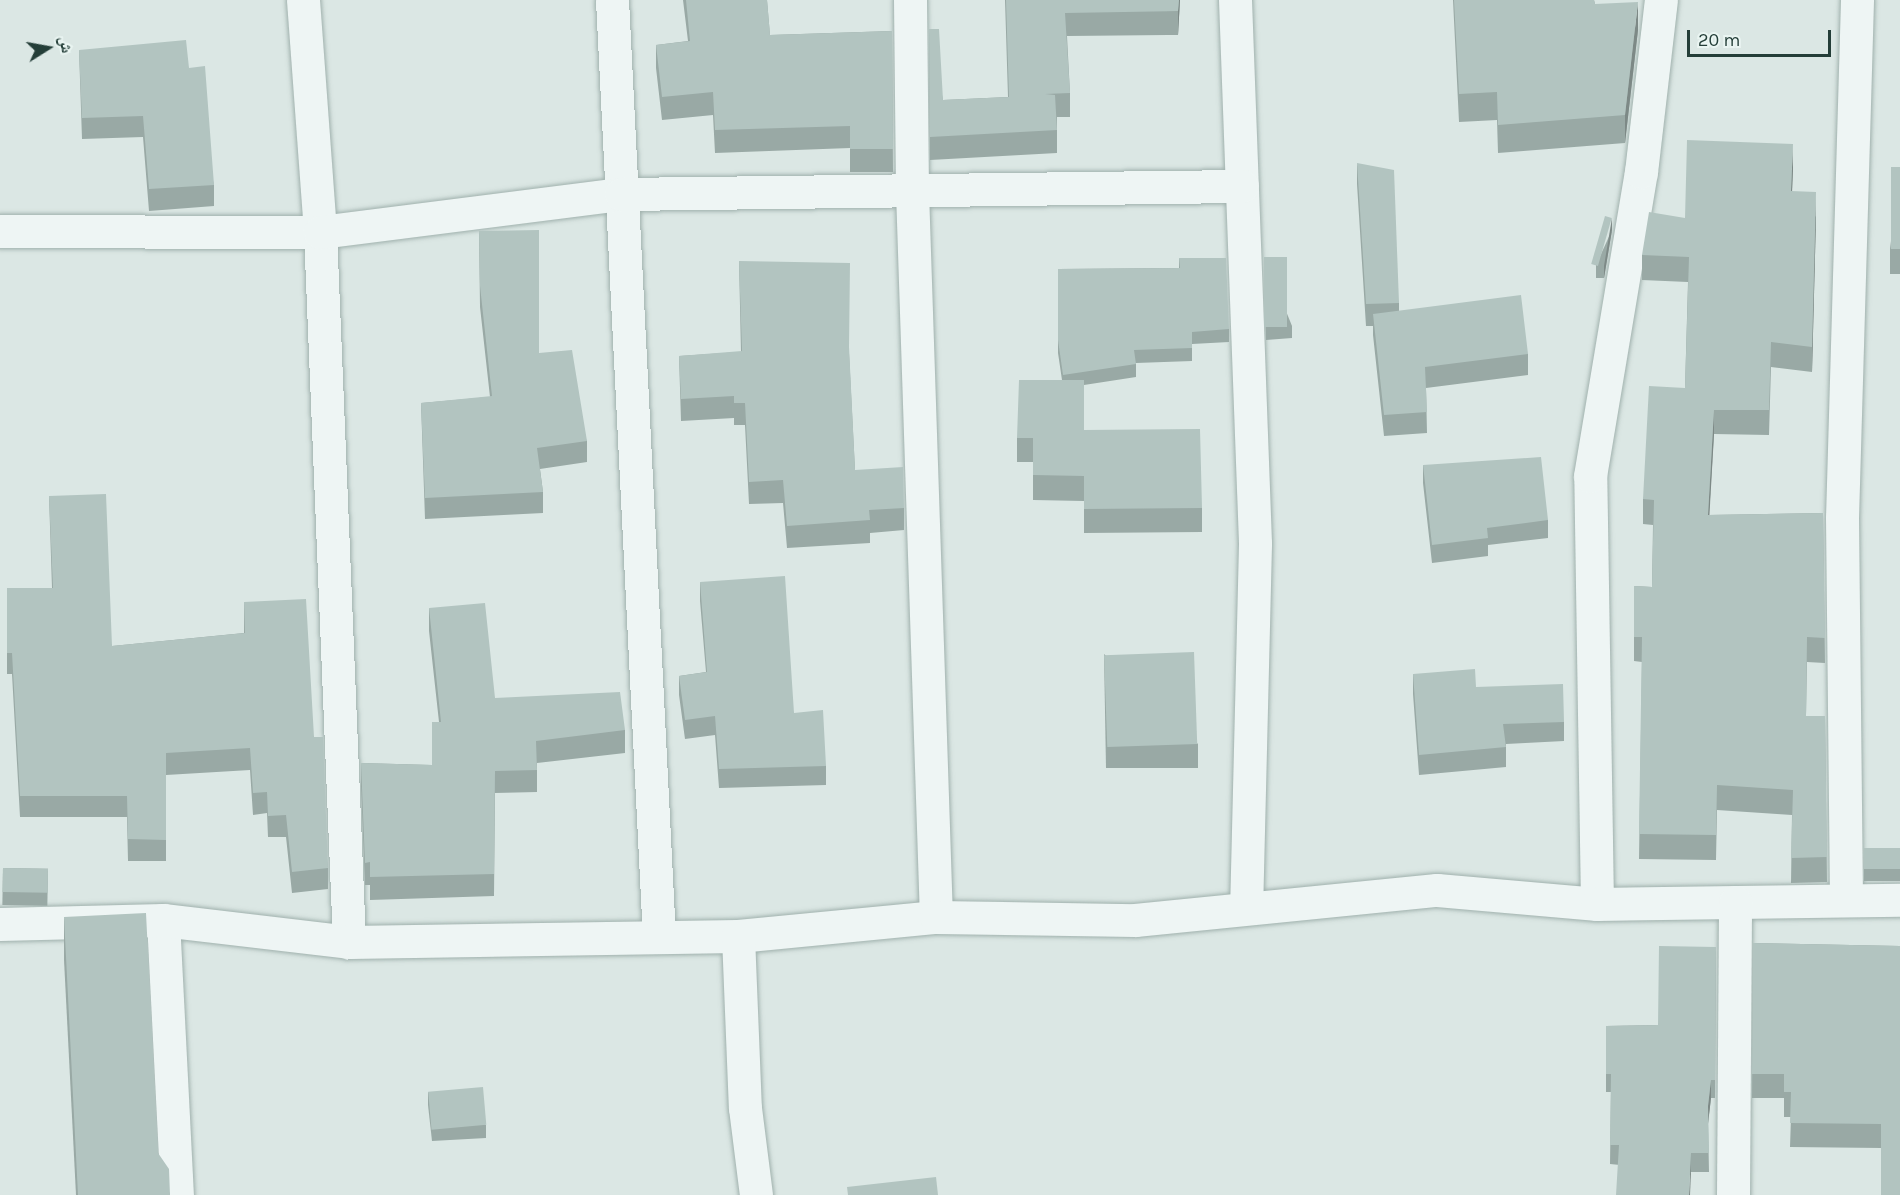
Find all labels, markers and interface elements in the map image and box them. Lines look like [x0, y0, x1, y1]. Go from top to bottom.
north arrow [18, 18, 78, 78]
scale bar [1690, 18, 1834, 56]
text: 20 m [1698, 29, 1740, 51]
text: ش [55, 34, 77, 55]

